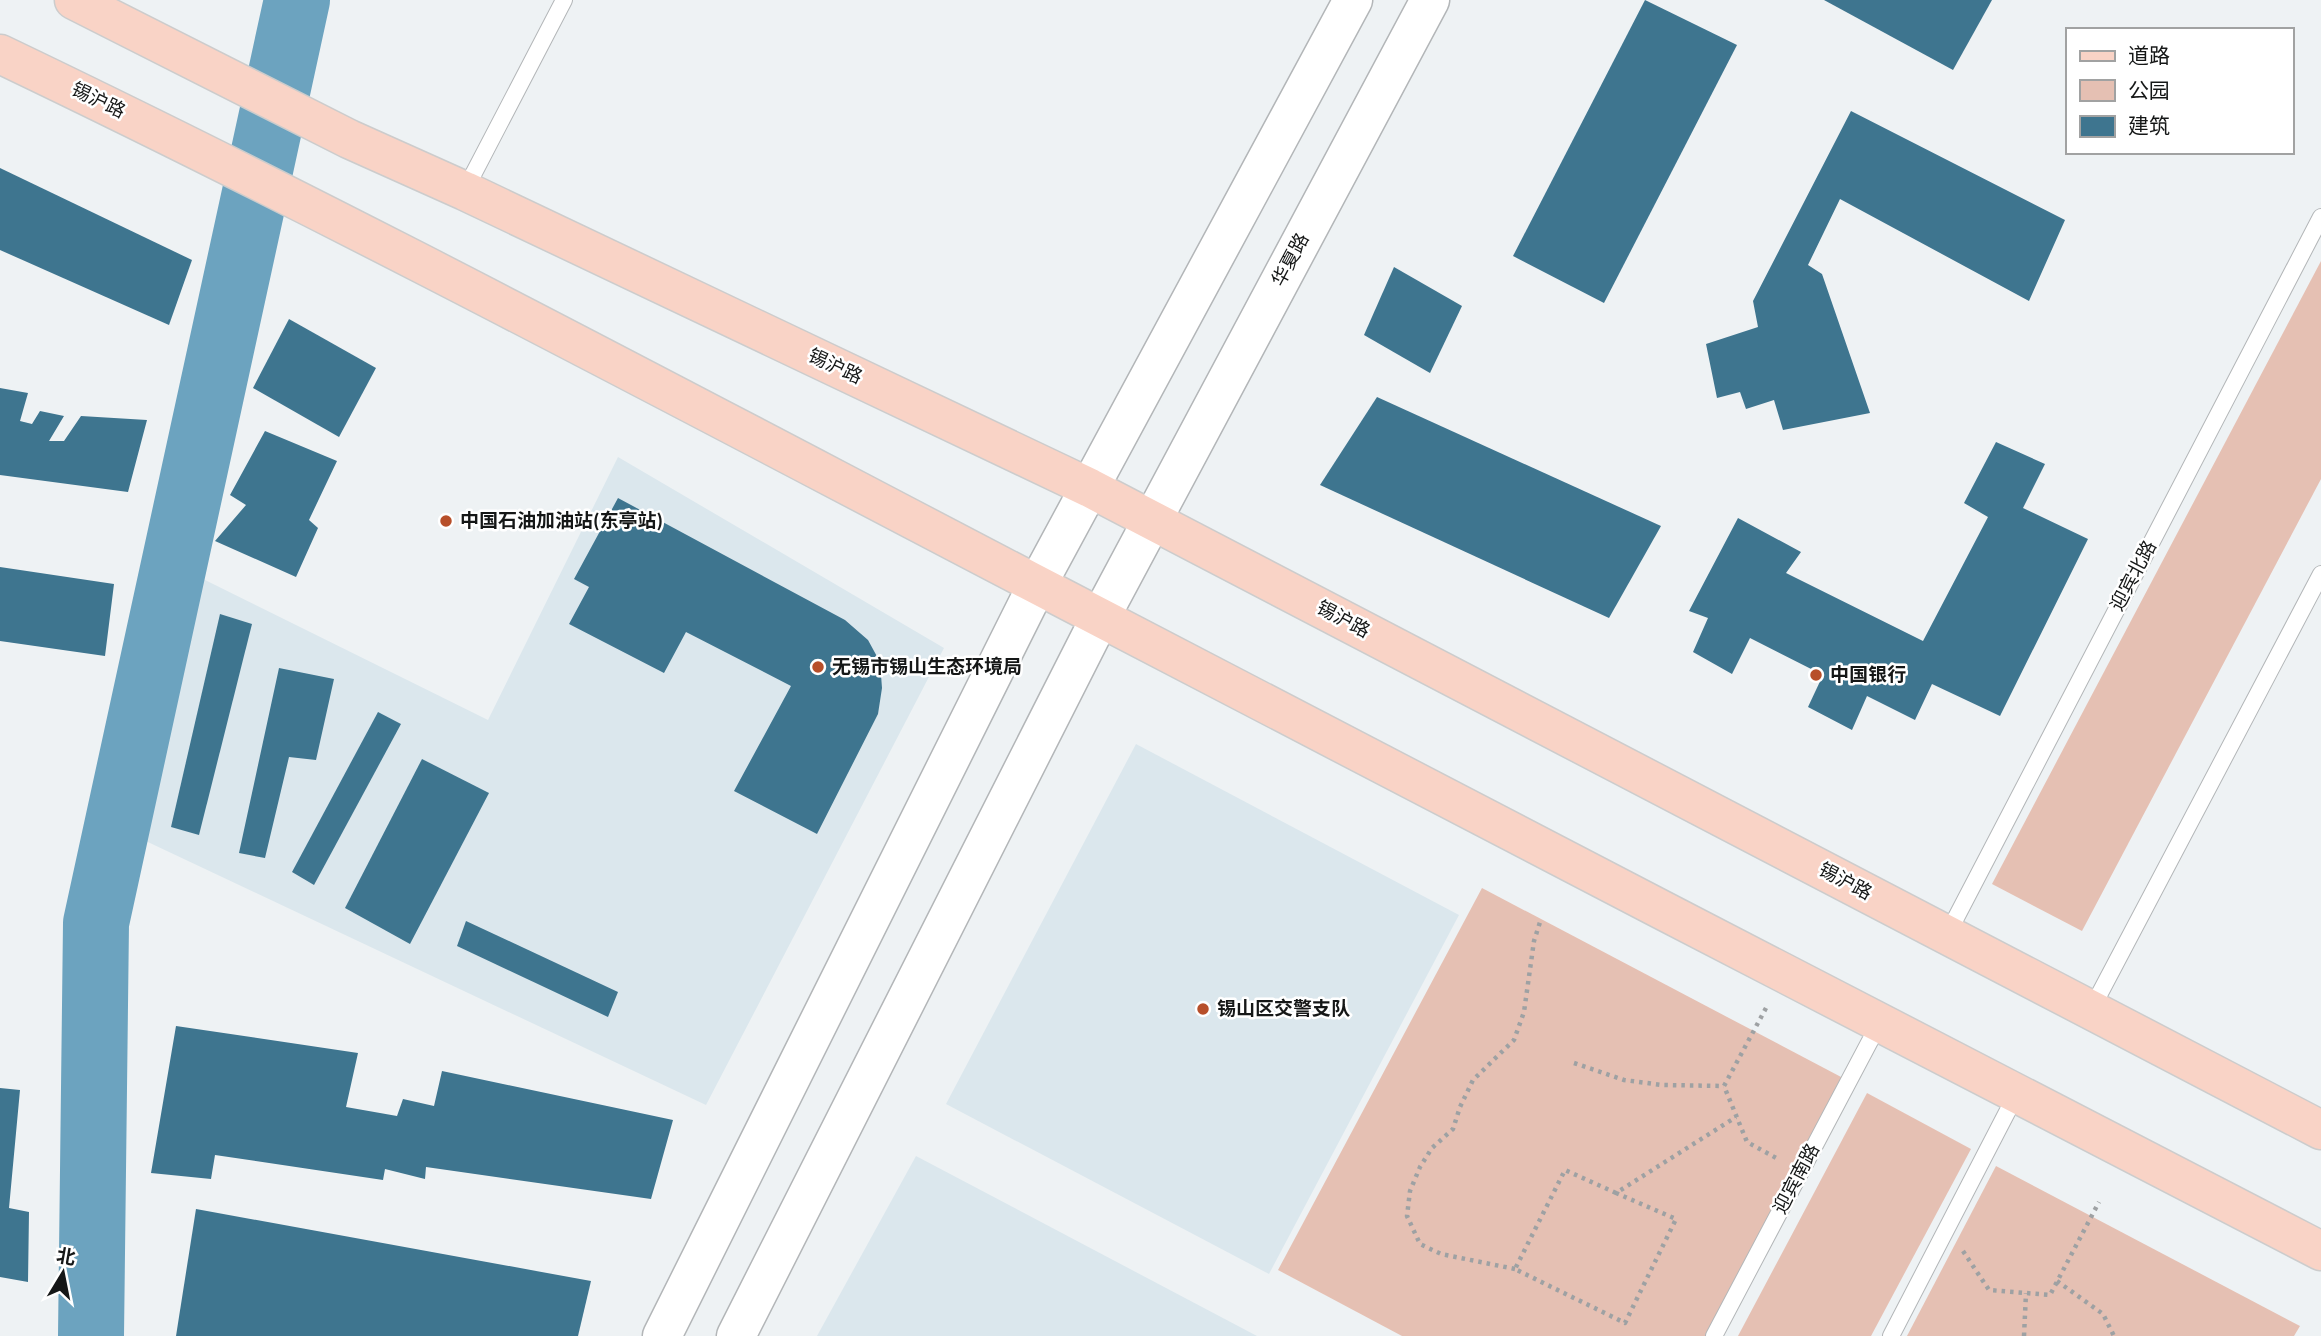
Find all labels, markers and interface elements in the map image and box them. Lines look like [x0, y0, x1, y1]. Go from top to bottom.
legend [2066, 28, 2293, 154]
text: 道路 [2128, 41, 2170, 71]
street label: 锡沪路 [66, 76, 130, 126]
text: 公园 [2128, 76, 2170, 106]
text: 建筑 [2128, 111, 2170, 141]
street label: 华夏路 [1266, 228, 1316, 292]
street label: 锡沪路 [803, 343, 867, 391]
place label: 中国石油加油站(东亭站) [460, 508, 663, 535]
marker: 中国石油加油站(东亭站) [438, 513, 454, 529]
street label: 迎宾北路 [2104, 536, 2164, 616]
street label: 锡沪路 [1311, 595, 1375, 645]
place label: 无锡市锡山生态环境局 [832, 654, 1022, 681]
marker: 无锡市锡山生态环境局 [810, 659, 826, 675]
place label: 中国银行 [1830, 662, 1906, 689]
marker: 中国银行 [1808, 667, 1824, 683]
street label: 锡沪路 [1813, 857, 1877, 907]
place label: 锡山区交警支队 [1217, 996, 1350, 1023]
marker: 锡山区交警支队 [1195, 1001, 1211, 1017]
street label: 迎宾南路 [1767, 1139, 1827, 1219]
north arrow [28, 1238, 98, 1308]
text: 北 [54, 1243, 77, 1273]

